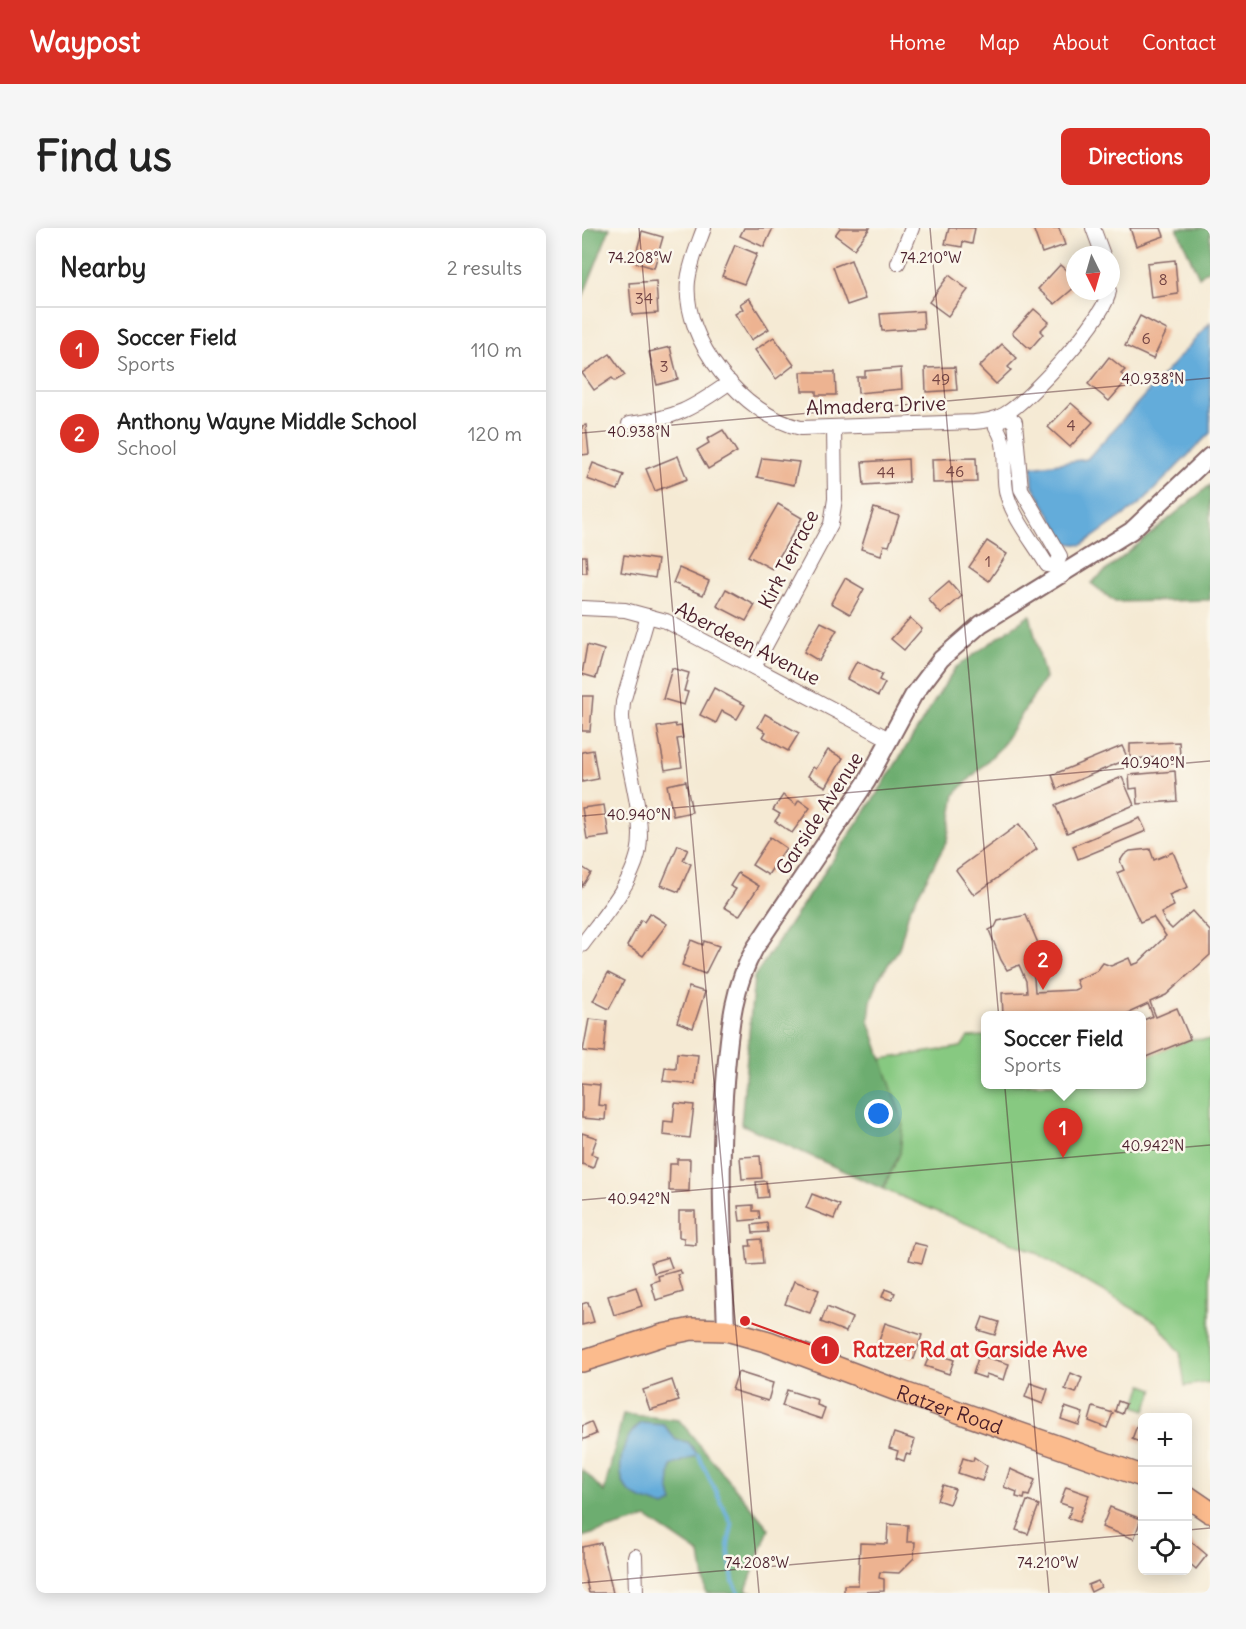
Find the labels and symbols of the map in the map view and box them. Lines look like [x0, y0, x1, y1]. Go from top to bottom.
north arrow [1066, 246, 1120, 300]
text: 74.208°W [608, 248, 672, 267]
text: 74.210°W [900, 248, 962, 267]
house number: 8 [1158, 269, 1168, 289]
house number: 34 [635, 288, 653, 308]
house number: 6 [1141, 328, 1151, 348]
house number: 3 [659, 356, 669, 376]
house number: 49 [932, 369, 950, 389]
text: 40.938°N [1122, 369, 1184, 388]
street label: Almadera Drive [806, 390, 946, 420]
house number: 4 [1066, 415, 1076, 435]
text: 40.938°N [608, 422, 670, 441]
house number: 46 [946, 461, 964, 481]
house number: 44 [877, 462, 895, 482]
street label: Kirk Terrace [752, 505, 824, 613]
house number: 1 [985, 551, 991, 571]
street label: Aberdeen Avenue [671, 596, 825, 690]
street label: Garside Avenue [770, 747, 868, 879]
text: 40.940°N [1121, 753, 1185, 772]
text: 40.940°N [607, 805, 671, 824]
pin: 2 [1024, 940, 1062, 990]
your location [864, 1099, 893, 1128]
pin: 1 [1044, 1108, 1082, 1158]
text: 40.942°N [1122, 1136, 1184, 1155]
text: 40.942°N [608, 1189, 670, 1208]
callout: Ratzer Rd at Garside Ave [810, 1330, 1099, 1369]
text: Ratzer Rd at Garside Ave [853, 1336, 1087, 1363]
text: 1 [821, 1338, 829, 1361]
street label: Ratzer Road [893, 1379, 1006, 1439]
text: 74.208°W [725, 1553, 789, 1572]
text: 74.210°W [1017, 1553, 1079, 1572]

